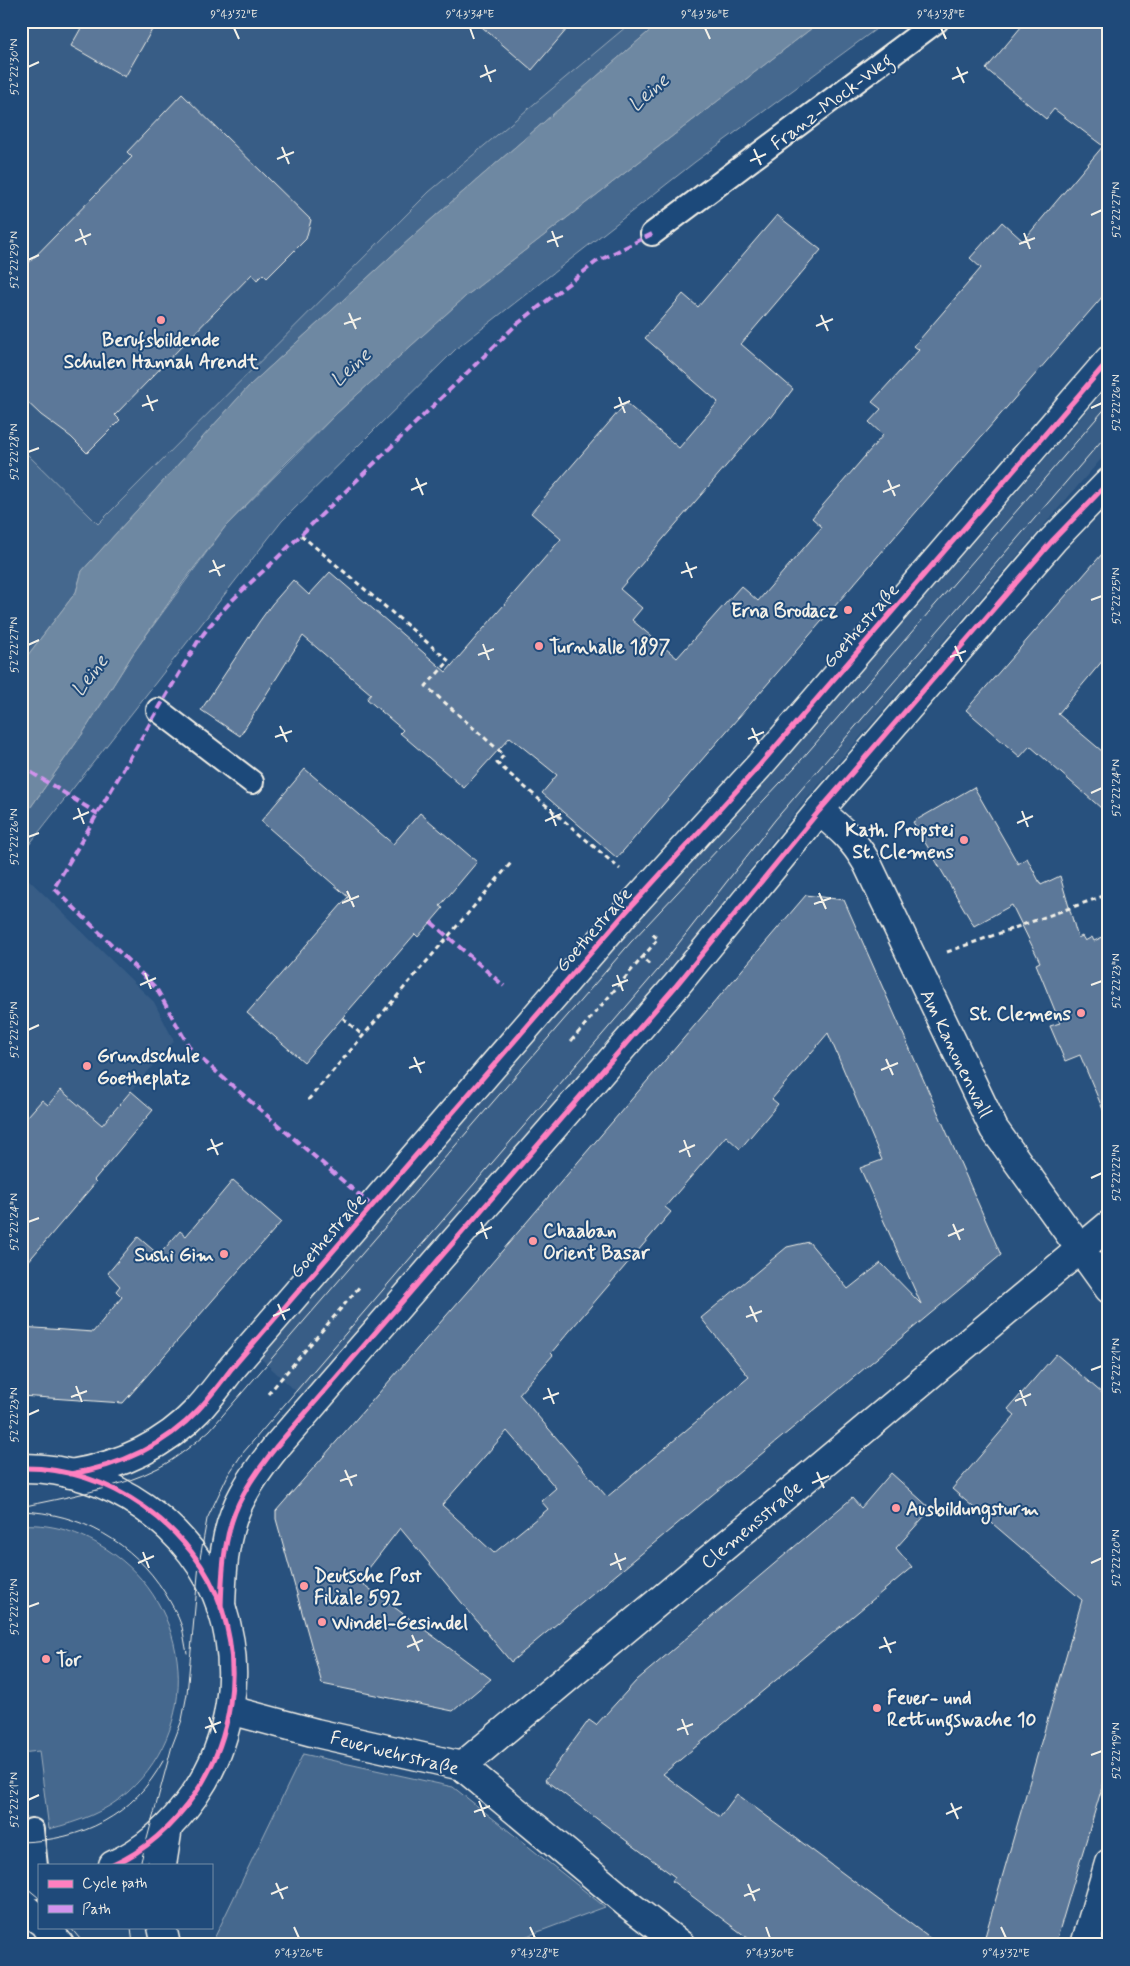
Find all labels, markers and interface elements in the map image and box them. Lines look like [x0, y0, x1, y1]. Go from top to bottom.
text: 9°43'32"E [210, 7, 258, 23]
text: 9°43'34"E [446, 7, 494, 23]
text: 9°43'36"E [681, 7, 729, 23]
text: 9°43'38"E [917, 7, 965, 23]
text: 52°22'30"N [7, 38, 23, 96]
street label: Franz-Mock-Weg [766, 48, 900, 159]
water label: Leine [623, 67, 676, 119]
text: 52°22'27"N [1109, 182, 1125, 238]
text: 52°22'29"N [7, 231, 23, 289]
marker: Berufsbildende Schulen Hannah Arendt [155, 314, 167, 326]
place label: Berufsbildende Schulen Hannah Arendt [64, 328, 259, 375]
water label: Leine [325, 342, 378, 394]
text: 52°22'26"N [1109, 374, 1125, 432]
text: 52°22'28"N [7, 423, 23, 481]
text: 52°22'25"N [1109, 568, 1125, 625]
street label: Goethestraße [817, 578, 905, 674]
place label: Erna Brodacz [731, 599, 838, 624]
marker: Erna Brodacz [842, 604, 854, 616]
text: 52°22'27"N [7, 617, 23, 673]
place label: Turnhalle 1897 [549, 635, 671, 660]
marker: Turnhalle 1897 [533, 640, 545, 652]
water label: Leine [66, 648, 116, 702]
text: 52°22'24"N [1109, 759, 1125, 817]
text: 52°22'26"N [7, 808, 23, 866]
place label: Kath. Propstei St. Clemens [845, 818, 954, 865]
marker: Kath. Propstei St. Clemens [958, 834, 970, 846]
street label: Goethestraße [550, 882, 638, 978]
text: 52°22'23"N [1109, 953, 1125, 1009]
street label: Am Kanonenwall [914, 985, 998, 1122]
text: 52°22'25"N [7, 1002, 23, 1059]
place label: St. Clemens [970, 1002, 1071, 1027]
marker: St. Clemens [1075, 1007, 1087, 1019]
place label: Grundschule Goetheplatz [97, 1044, 200, 1091]
marker: Grundschule Goetheplatz [81, 1060, 93, 1072]
text: 52°22'22"N [1109, 1145, 1125, 1201]
street label: Goethestraße [284, 1188, 372, 1284]
text: 52°22'24"N [7, 1193, 23, 1251]
place label: Chaaban Orient Basar [543, 1219, 651, 1266]
marker: Chaaban Orient Basar [527, 1235, 539, 1247]
place label: Sushi Gim [135, 1243, 214, 1268]
marker: Sushi Gim [218, 1248, 230, 1260]
text: 52°22'21"N [1109, 1338, 1125, 1394]
text: 52°22'23"N [7, 1387, 23, 1443]
street label: Clemensstraße [696, 1475, 808, 1575]
place label: Ausbildungsturm [906, 1497, 1039, 1525]
marker: Ausbildungsturm [890, 1502, 902, 1514]
text: 52°22'20"N [1109, 1529, 1125, 1587]
place label: Deutsche Post Filiale 592 [314, 1564, 422, 1611]
text: 52°22'22"N [7, 1579, 23, 1635]
marker: Deutsche Post Filiale 592 [298, 1580, 310, 1592]
place label: Windel-Gesindel [331, 1611, 468, 1636]
marker: Windel-Gesindel [316, 1616, 328, 1628]
place label: Tor [56, 1648, 82, 1673]
marker: Tor [40, 1653, 52, 1665]
place label: Feuer- und Rettungswache 10 [887, 1686, 1037, 1736]
marker: Feuer- und Rettungswache 10 [871, 1702, 883, 1714]
text: 52°22'19"N [1109, 1722, 1125, 1780]
street label: Feuerwehrstraße [328, 1725, 462, 1782]
text: 52°22'21"N [7, 1772, 23, 1828]
legend [38, 1864, 212, 1928]
text: Cycle path [82, 1874, 147, 1894]
text: Path [82, 1900, 111, 1920]
text: 9°43'26"E [275, 1946, 323, 1962]
text: 9°43'28"E [511, 1946, 559, 1962]
text: 9°43'30"E [746, 1946, 794, 1962]
text: 9°43'32"E [982, 1946, 1030, 1962]

